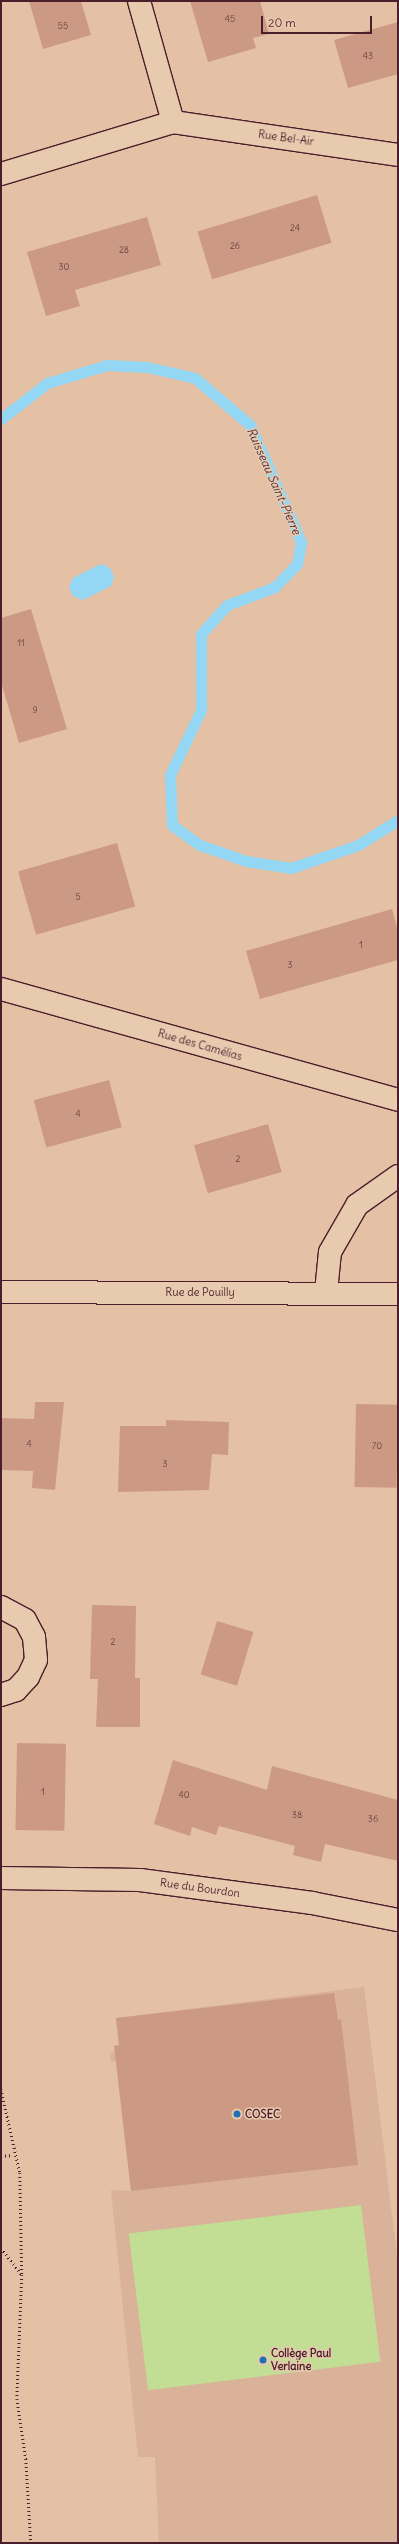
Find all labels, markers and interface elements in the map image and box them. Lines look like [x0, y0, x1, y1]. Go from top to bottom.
scale bar [263, 8, 374, 34]
house number: 45 [225, 14, 235, 24]
text: 20 m [268, 15, 296, 30]
house number: 55 [58, 21, 68, 31]
house number: 43 [363, 51, 373, 61]
street label: Rue Bel-Air [257, 128, 315, 148]
house number: 24 [290, 223, 300, 233]
house number: 26 [230, 241, 240, 251]
house number: 28 [119, 245, 129, 255]
house number: 30 [58, 262, 70, 272]
water label: Ruisseau Saint-Pierre [244, 425, 304, 537]
house number: 11 [17, 638, 25, 648]
house number: 9 [32, 705, 38, 715]
house number: 5 [75, 892, 81, 902]
house number: 1 [359, 940, 363, 950]
house number: 3 [287, 960, 293, 970]
street label: Rue des Camélias [156, 1027, 244, 1063]
house number: 4 [75, 1109, 81, 1119]
house number: 2 [236, 1154, 240, 1164]
street label: Rue de Pouilly [165, 1285, 235, 1299]
house number: 4 [26, 1439, 32, 1449]
house number: 70 [372, 1441, 382, 1451]
house number: 3 [162, 1459, 168, 1469]
house number: 2 [111, 1637, 115, 1647]
house number: 1 [41, 1787, 45, 1797]
house number: 40 [178, 1790, 190, 1800]
house number: 38 [292, 1810, 302, 1820]
house number: 36 [368, 1814, 378, 1824]
street label: Rue du Bourdon [159, 1876, 241, 1900]
place label: COSEC [245, 2107, 280, 2121]
marker: COSEC [232, 2109, 242, 2119]
place label: Collège Paul Verlaine [271, 2347, 331, 2373]
marker: Collège Paul Verlaine [258, 2355, 268, 2365]

